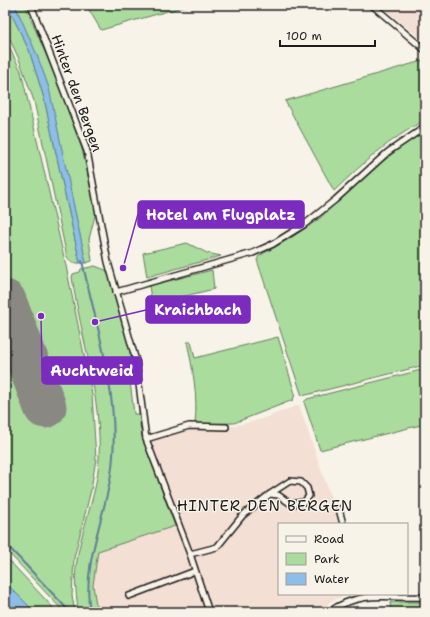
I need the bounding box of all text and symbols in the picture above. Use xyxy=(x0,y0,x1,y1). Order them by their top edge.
scale bar xyxy=(280,22,375,48)
text: 100 m xyxy=(286,28,322,44)
street label: Hinter den Bergen xyxy=(47,32,107,155)
callout: Hotel am Flugplatz xyxy=(138,201,304,228)
text: Hotel am Flugplatz xyxy=(146,205,296,225)
callout: Kraichbach xyxy=(146,296,250,323)
text: Kraichbach xyxy=(154,300,242,320)
callout: Auchtweid xyxy=(42,357,142,384)
text: Auchtweid xyxy=(50,361,134,381)
district label: HINTER DEN BERGEN xyxy=(177,496,353,516)
legend xyxy=(278,523,408,595)
text: Road xyxy=(314,531,345,547)
text: Park xyxy=(314,551,340,567)
text: Water xyxy=(314,571,350,587)

